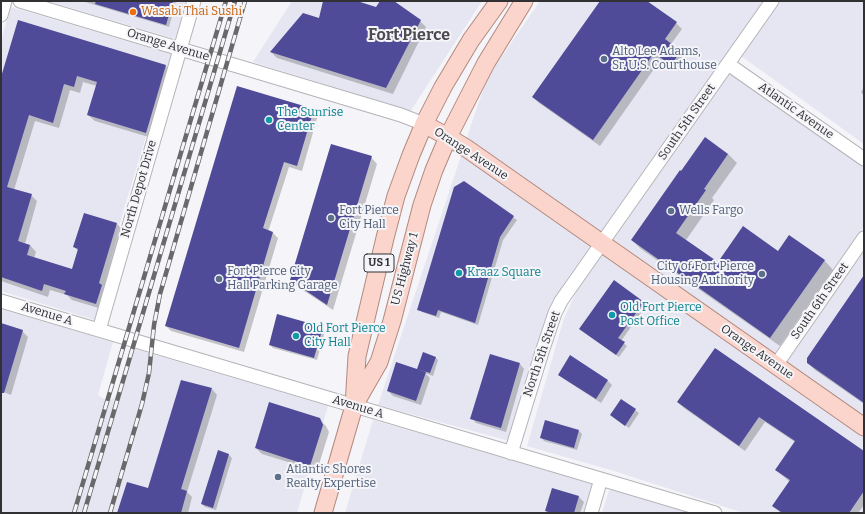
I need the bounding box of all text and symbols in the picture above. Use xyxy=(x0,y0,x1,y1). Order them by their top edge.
place label: Wasabi Thai Sushi xyxy=(141,5,242,19)
marker: Wasabi Thai Sushi xyxy=(128,7,138,17)
street label: Orange Avenue xyxy=(125,26,211,64)
district label: Fort Pierce xyxy=(368,26,450,46)
place label: Alto Lee Adams, Sr. U.S. Courthouse xyxy=(612,45,717,73)
marker: Alto Lee Adams, Sr. U.S. Courthouse xyxy=(599,54,609,64)
street label: Atlantic Avenue xyxy=(756,80,836,142)
street label: South 5th Street xyxy=(655,81,719,163)
place label: The Sunrise Center xyxy=(277,106,343,134)
marker: The Sunrise Center xyxy=(264,115,274,125)
street label: Orange Avenue xyxy=(431,125,511,183)
street label: North Depot Drive xyxy=(118,138,160,240)
place label: Fort Pierce City Hall xyxy=(339,204,399,232)
place label: Wells Fargo xyxy=(679,204,743,218)
marker: Wells Fargo xyxy=(666,206,676,216)
marker: Fort Pierce City Hall xyxy=(326,213,336,223)
street label: US Highway 1 xyxy=(388,231,422,307)
road number: US 1 xyxy=(364,254,394,272)
place label: City of Fort Pierce Housing Authority xyxy=(651,260,754,288)
street label: South 6th Street xyxy=(788,260,852,342)
place label: Fort Pierce City Hall Parking Garage xyxy=(227,265,337,293)
place label: Kraaz Square xyxy=(467,266,541,280)
marker: Kraaz Square xyxy=(454,268,464,278)
marker: City of Fort Pierce Housing Authority xyxy=(757,269,767,279)
marker: Fort Pierce City Hall Parking Garage xyxy=(214,274,224,284)
street label: Avenue A xyxy=(20,299,74,329)
place label: Old Fort Pierce Post Office xyxy=(620,301,702,329)
street label: North 5th Street xyxy=(521,309,563,399)
marker: Old Fort Pierce Post Office xyxy=(607,310,617,320)
place label: Old Fort Pierce City Hall xyxy=(304,322,386,350)
street label: Orange Avenue xyxy=(718,322,796,382)
marker: Old Fort Pierce City Hall xyxy=(291,331,301,341)
street label: Avenue A xyxy=(331,392,385,422)
place label: Atlantic Shores Realty Expertise xyxy=(286,463,376,491)
marker: Atlantic Shores Realty Expertise xyxy=(273,472,283,482)

